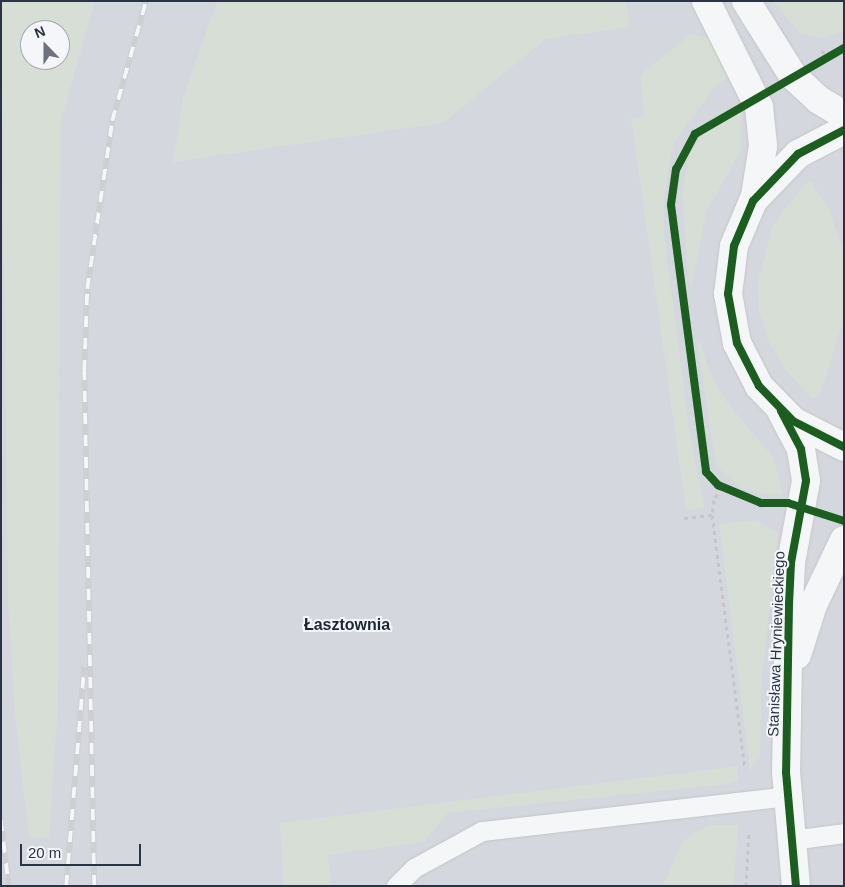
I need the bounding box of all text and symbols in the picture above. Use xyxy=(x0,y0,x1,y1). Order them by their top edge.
north arrow xyxy=(20,20,70,70)
text: N xyxy=(32,23,47,41)
street label: Stanisława Hryniewieckiego xyxy=(764,551,788,737)
district label: Łasztownia xyxy=(304,615,390,635)
scale bar xyxy=(22,834,144,866)
text: 20 m xyxy=(28,844,61,861)

